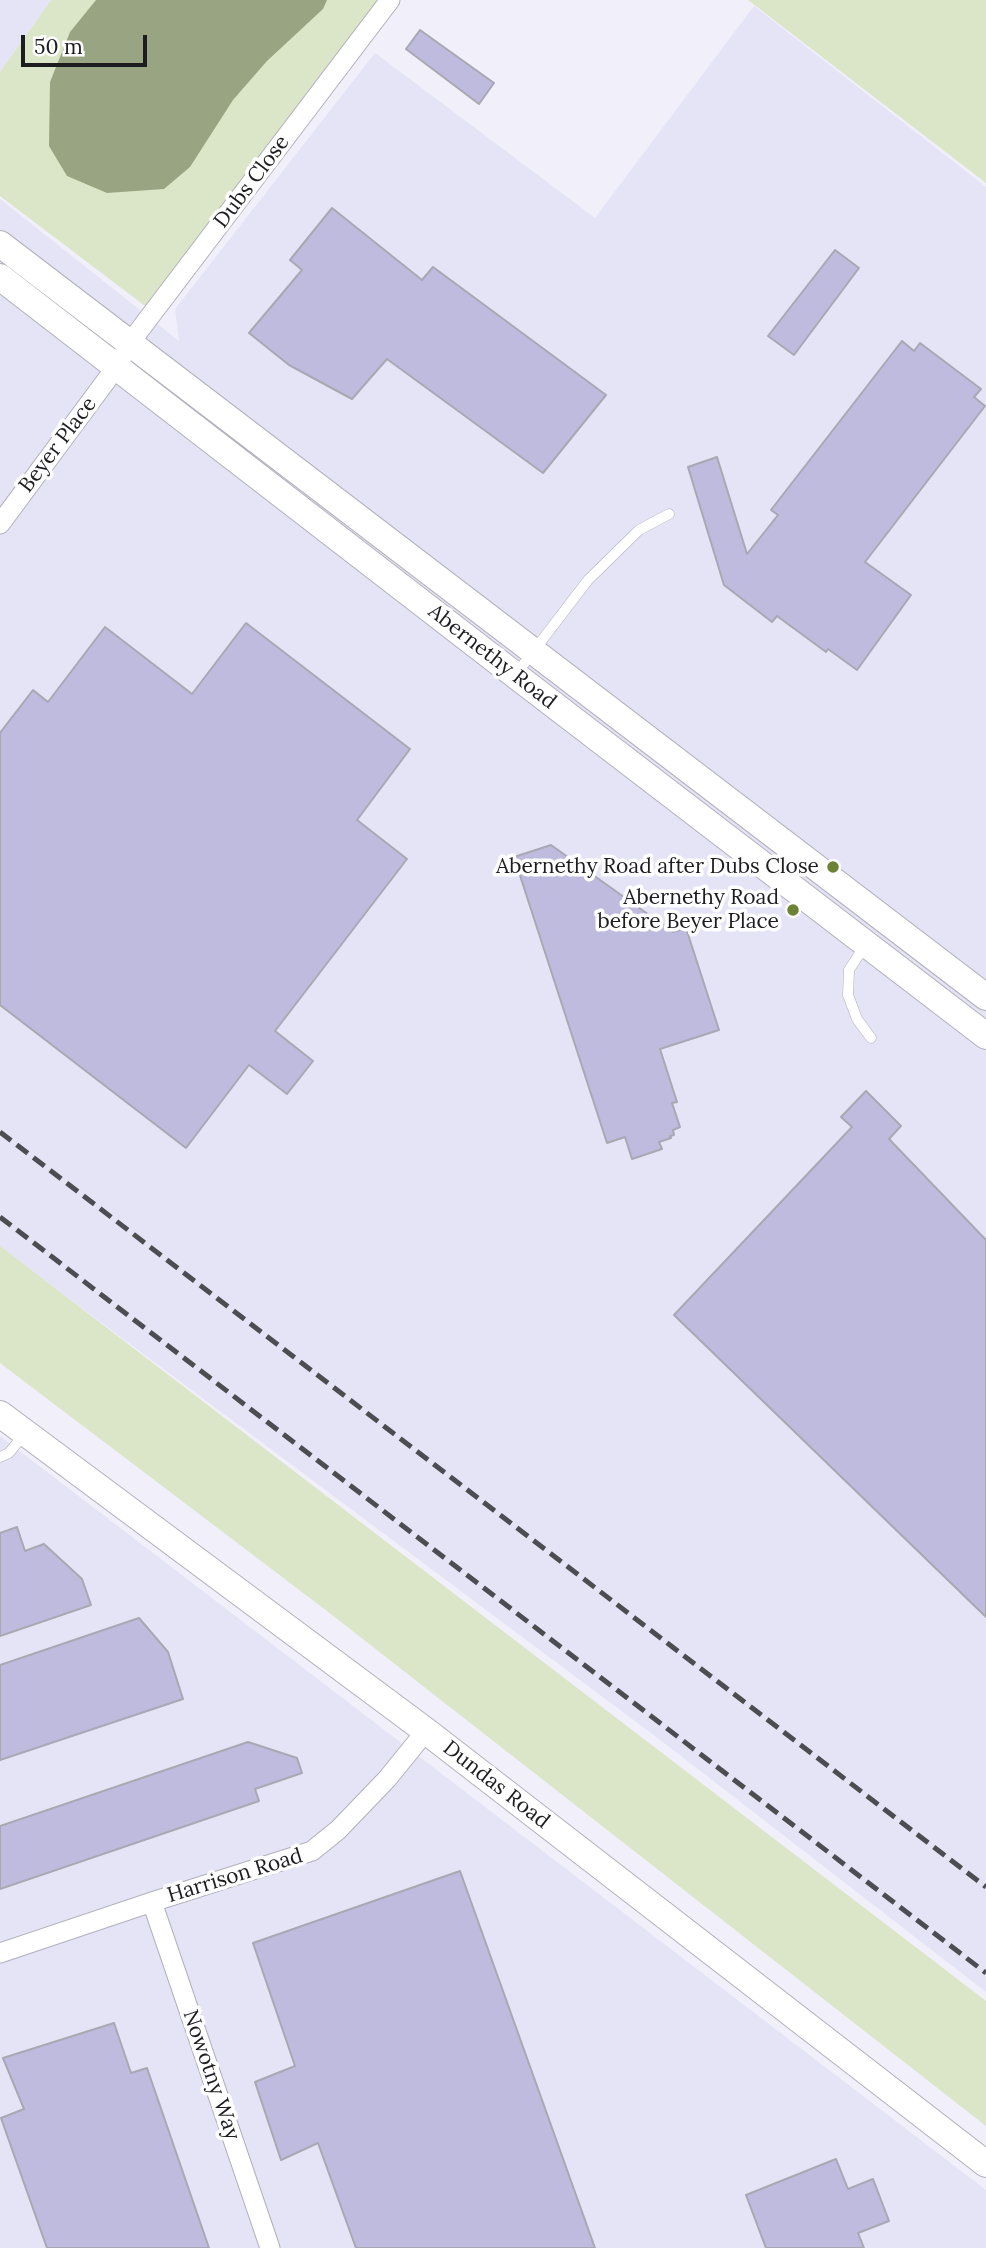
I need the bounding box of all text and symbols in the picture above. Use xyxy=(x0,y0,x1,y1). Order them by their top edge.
scale bar xyxy=(24,21,150,65)
text: 50 m xyxy=(34,33,83,60)
street label: Dubs Close xyxy=(209,131,295,233)
street label: Beyer Place xyxy=(14,392,102,498)
street label: Abernethy Road xyxy=(423,599,561,715)
place label: Abernethy Road after Dubs Close xyxy=(496,854,819,880)
marker: Abernethy Road after Dubs Close xyxy=(825,859,841,875)
place label: Abernethy Road before Beyer Place xyxy=(597,885,779,935)
marker: Abernethy Road before Beyer Place xyxy=(785,902,801,918)
street label: Dundas Road xyxy=(438,1736,554,1834)
street label: Harrison Road xyxy=(164,1843,306,1909)
street label: Nowotny Way xyxy=(177,2007,245,2143)

